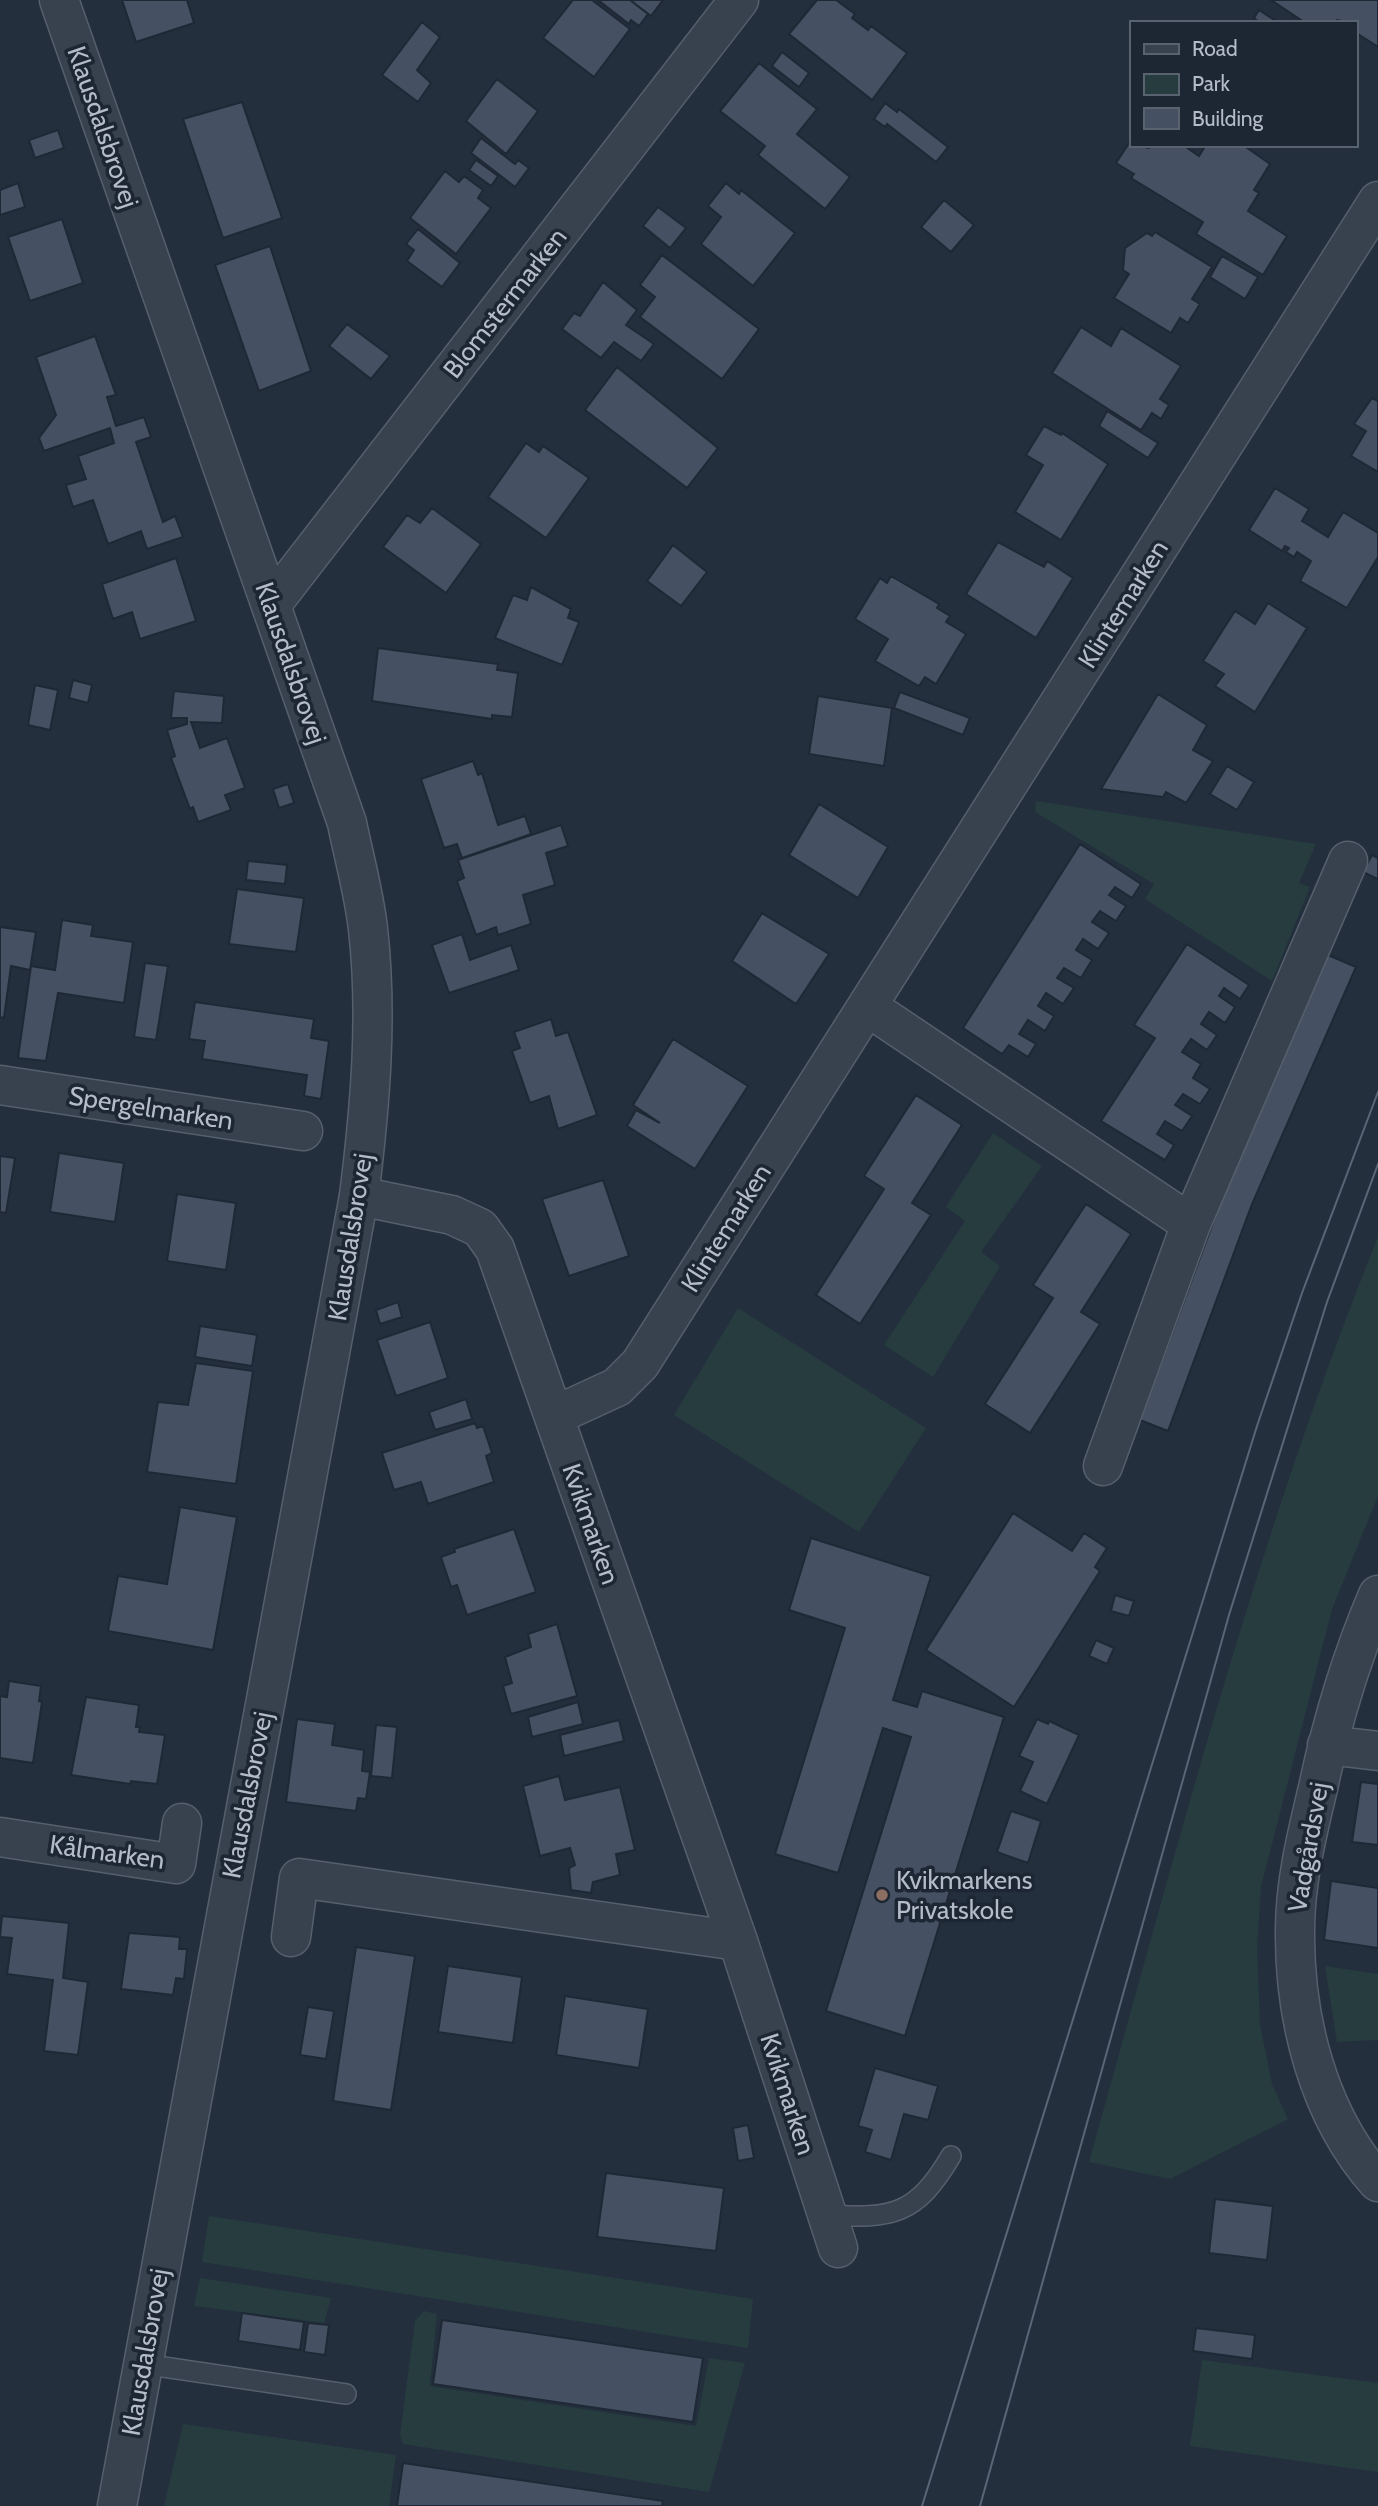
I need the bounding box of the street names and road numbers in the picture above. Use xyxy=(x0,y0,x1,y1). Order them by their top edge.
street label: Klausdalsbrovej xyxy=(60,42,146,212)
street label: Blomstermarken xyxy=(436,221,574,385)
street label: Klintemarken xyxy=(1071,534,1175,674)
street label: Klausdalsbrovej xyxy=(248,578,334,748)
street label: Spergelmarken xyxy=(67,1079,235,1137)
street label: Klausdalsbrovej xyxy=(321,1151,379,1323)
street label: Klintemarken xyxy=(674,1158,778,1298)
street label: Kvikmarken xyxy=(555,1459,627,1589)
street label: Klausdalsbrovej xyxy=(215,1709,279,1881)
street label: Vadgårdsvej xyxy=(1281,1779,1335,1915)
street label: Kålmarken xyxy=(47,1828,167,1876)
street label: Kvikmarken xyxy=(753,2029,823,2159)
street label: Klausdalsbrovej xyxy=(115,2266,175,2438)

